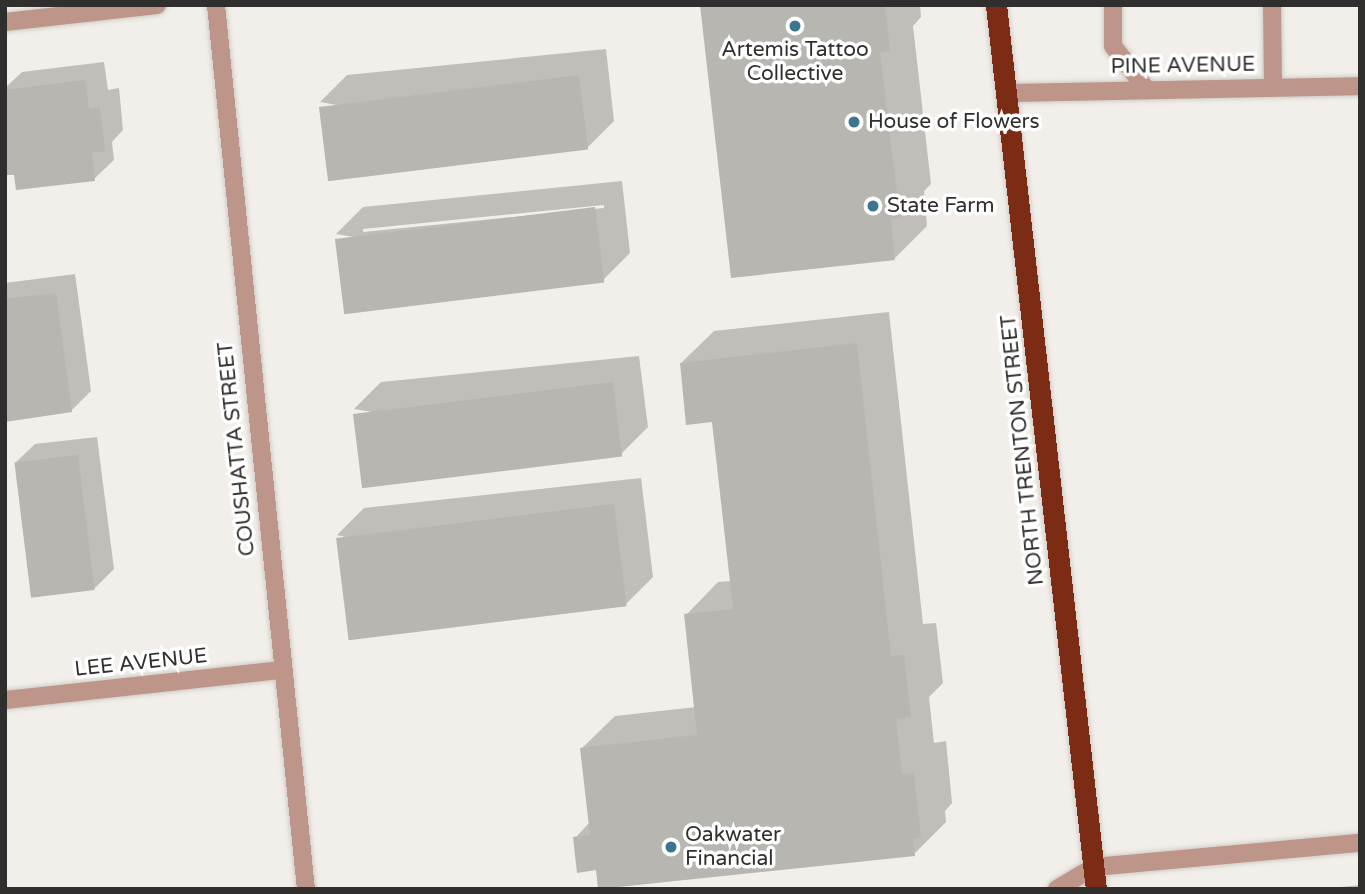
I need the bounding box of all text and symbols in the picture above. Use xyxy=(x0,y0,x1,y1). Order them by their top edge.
marker: Artemis Tattoo Collective xyxy=(787,18,803,34)
place label: Artemis Tattoo Collective xyxy=(721,37,869,87)
street label: PINE AVENUE xyxy=(1110,52,1256,80)
place label: House of Flowers xyxy=(868,109,1040,135)
marker: House of Flowers xyxy=(846,114,862,130)
place label: State Farm xyxy=(887,193,995,219)
marker: State Farm xyxy=(865,198,881,214)
street label: NORTH TRENTON STREET xyxy=(996,313,1050,587)
street label: COUSHATTA STREET xyxy=(213,341,261,557)
street label: LEE AVENUE xyxy=(73,644,209,682)
place label: Oakwater Financial xyxy=(685,822,781,872)
marker: Oakwater Financial xyxy=(663,839,679,855)

